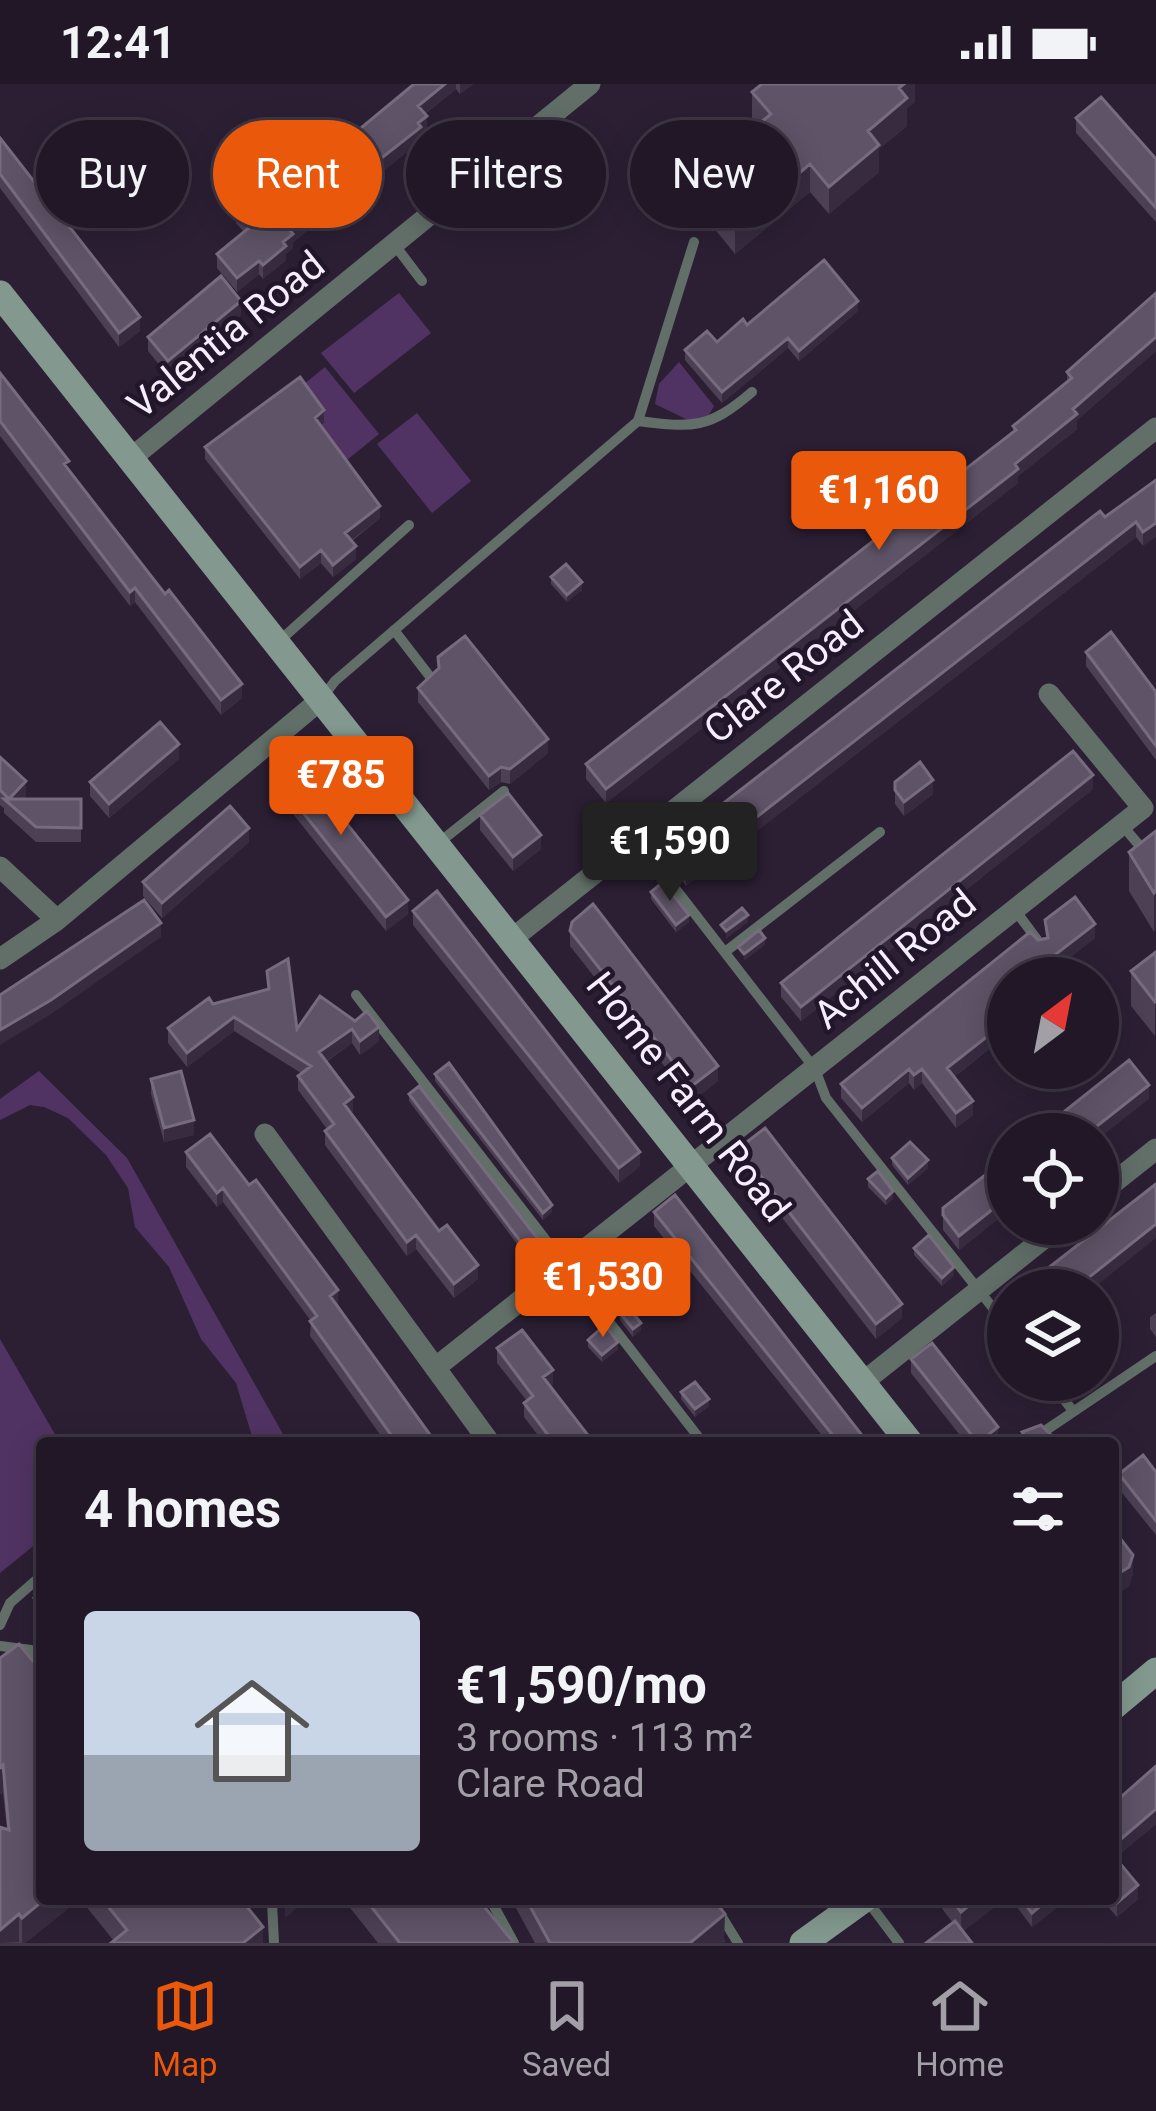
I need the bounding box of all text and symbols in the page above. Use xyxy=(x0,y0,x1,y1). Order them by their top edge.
text: 12:41 xyxy=(60,16,176,69)
chip: Buy xyxy=(36,120,189,228)
chip: Rent xyxy=(213,120,382,228)
chip: Filters xyxy=(406,120,606,228)
chip: New xyxy=(630,120,798,228)
street label: Valentia Road xyxy=(118,242,334,428)
pin: €1,160 xyxy=(781,451,977,553)
text: €1,160 xyxy=(818,467,940,513)
street label: Clare Road xyxy=(695,601,873,753)
pin: €785 xyxy=(270,736,412,838)
text: €785 xyxy=(296,752,386,798)
pin: €1,590 xyxy=(572,802,768,904)
text: €1,590 xyxy=(609,818,731,864)
street label: Achill Road xyxy=(805,880,985,1038)
north arrow xyxy=(987,957,1119,1089)
map controls xyxy=(987,957,1119,1401)
street label: Home Farm Road xyxy=(577,963,799,1231)
button: locate xyxy=(987,1113,1119,1245)
pin: €1,530 xyxy=(505,1238,701,1340)
text: €1,530 xyxy=(542,1254,664,1300)
button: layers xyxy=(987,1269,1119,1401)
icon: filters xyxy=(1005,1476,1071,1542)
text: 4 homes xyxy=(84,1480,281,1539)
text: €1,590/mo xyxy=(456,1656,707,1715)
icon: home xyxy=(180,1659,324,1803)
text: 3 rooms · 113 m² xyxy=(456,1715,753,1761)
text: Clare Road xyxy=(456,1761,645,1807)
tab: Map xyxy=(152,1973,218,2084)
tab: Saved xyxy=(522,1973,611,2084)
tab: Home xyxy=(915,1973,1004,2084)

